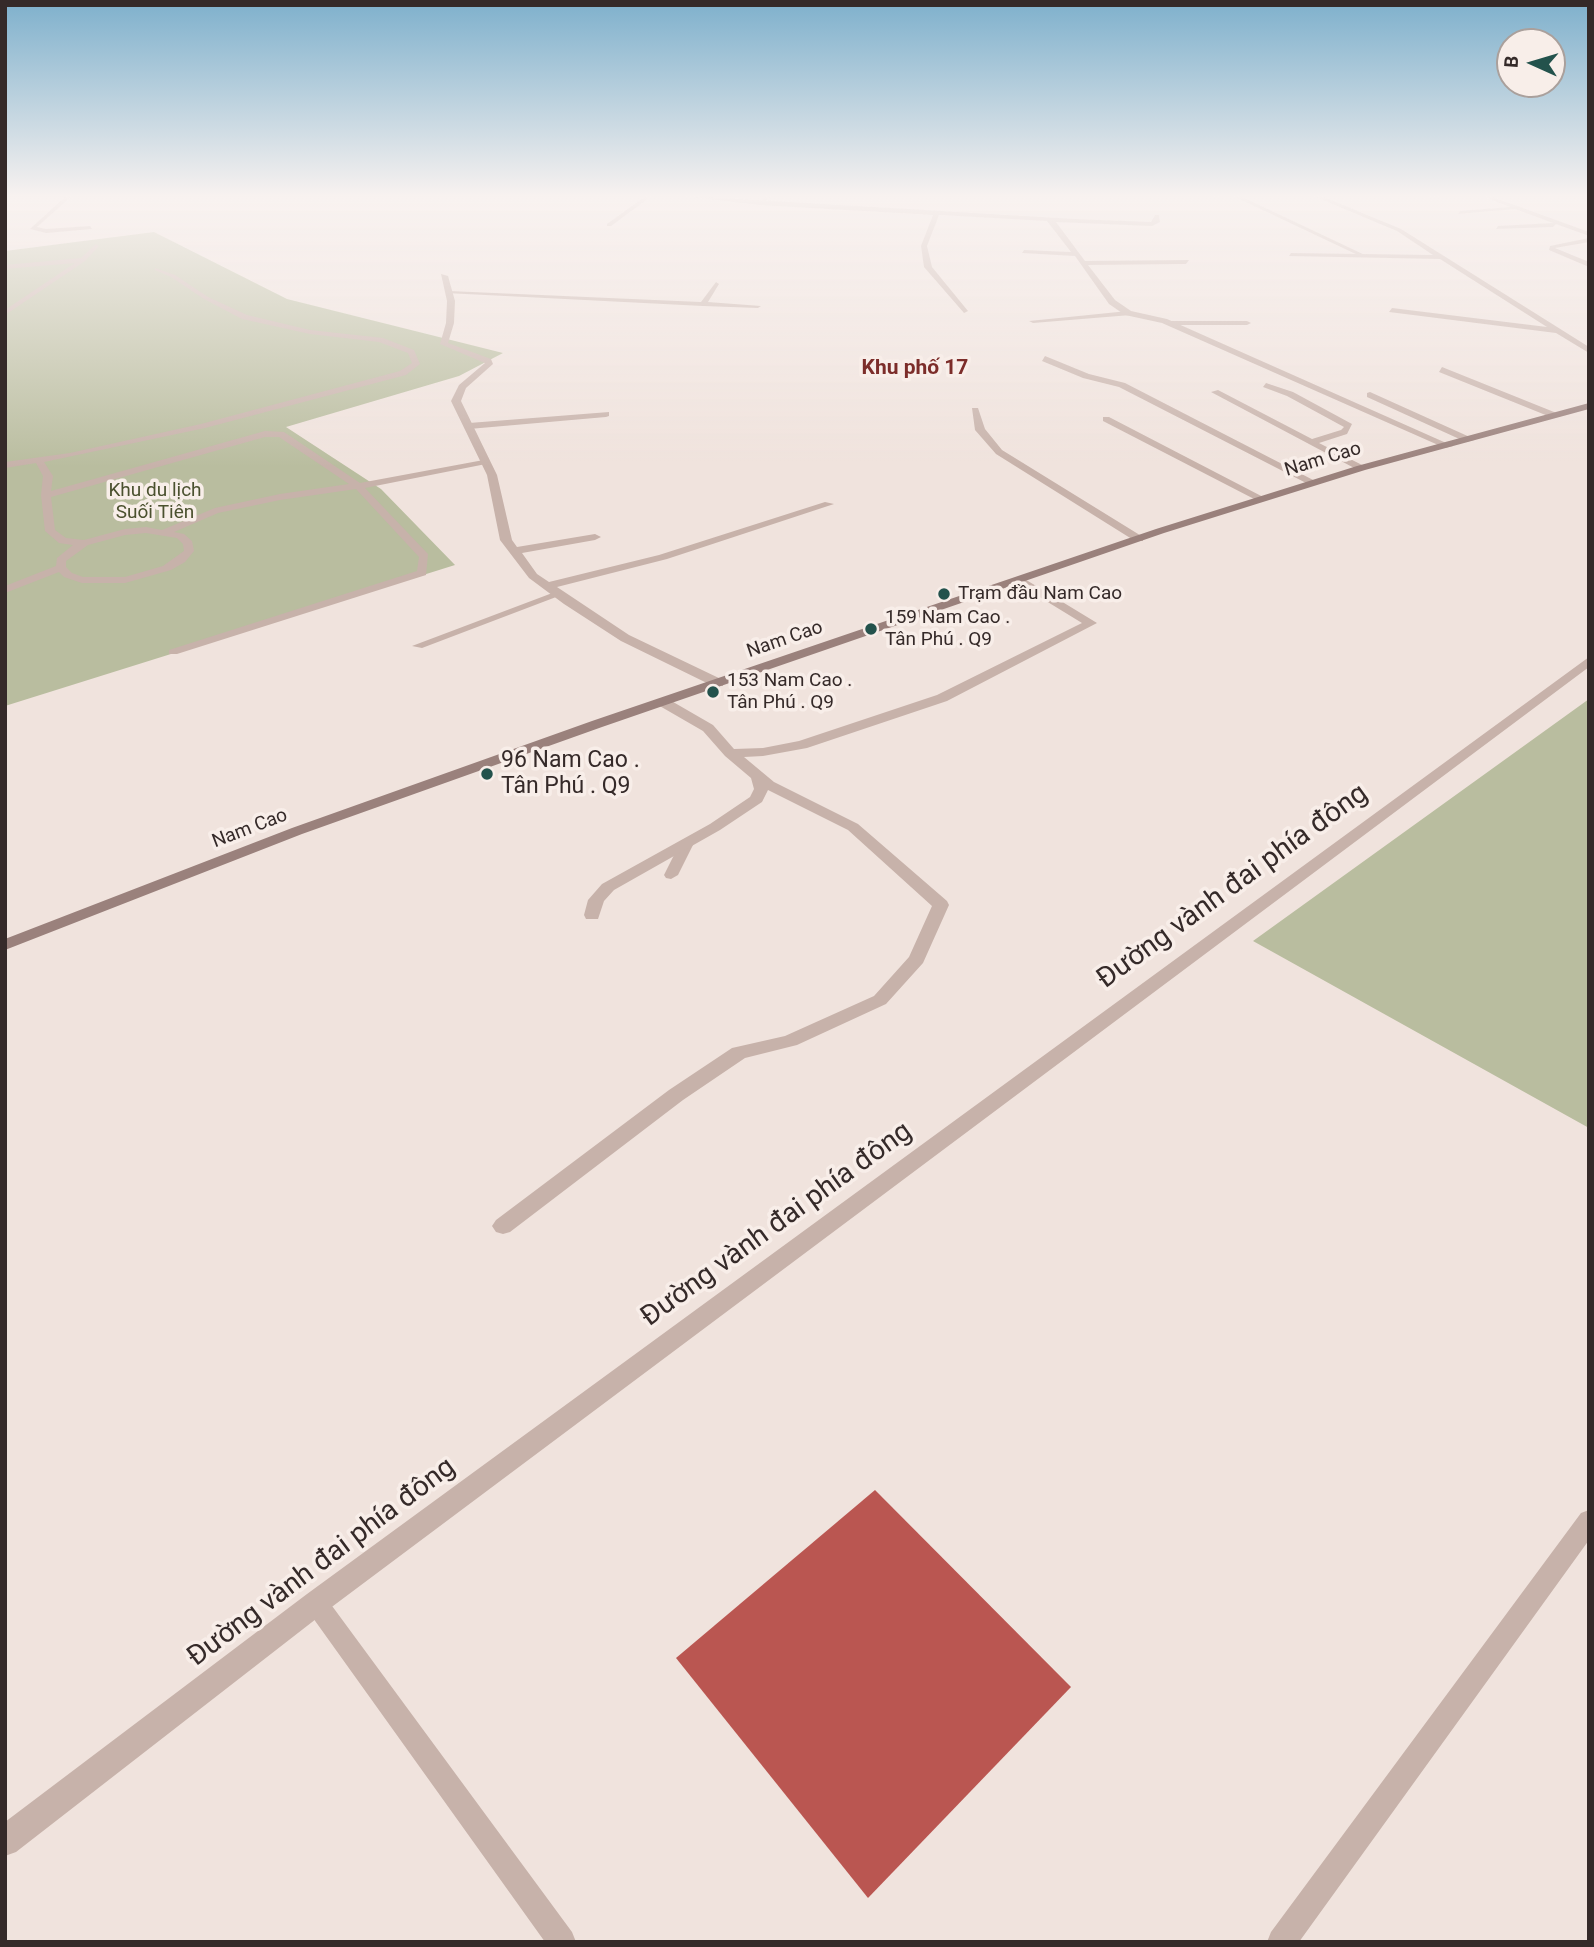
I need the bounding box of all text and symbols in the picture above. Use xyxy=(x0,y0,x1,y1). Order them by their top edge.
north arrow xyxy=(1496,28,1566,98)
text: B xyxy=(1500,55,1523,69)
district label: Khu phố 17 xyxy=(862,356,968,382)
street label: Nam Cao xyxy=(1282,438,1364,482)
park label: Khu du lịch Suối Tiên xyxy=(108,480,202,524)
place label: Trạm đầu Nam Cao xyxy=(958,583,1122,605)
marker: Trạm đầu Nam Cao xyxy=(936,586,952,602)
place label: 159 Nam Cao . Tân Phú . Q9 xyxy=(885,607,1010,651)
street label: Nam Cao xyxy=(744,616,826,664)
marker: 159 Nam Cao . Tân Phú . Q9 xyxy=(863,621,879,637)
place label: 153 Nam Cao . Tân Phú . Q9 xyxy=(727,670,852,714)
marker: 153 Nam Cao . Tân Phú . Q9 xyxy=(705,684,721,700)
place label: 96 Nam Cao . Tân Phú . Q9 xyxy=(501,747,640,801)
marker: 96 Nam Cao . Tân Phú . Q9 xyxy=(479,766,495,782)
street label: Đường vành đai phía đông xyxy=(1091,777,1375,997)
street label: Nam Cao xyxy=(209,804,291,854)
street label: Đường vành đai phía đông xyxy=(635,1115,919,1335)
street label: Đường vành đai phía đông xyxy=(182,1451,462,1675)

